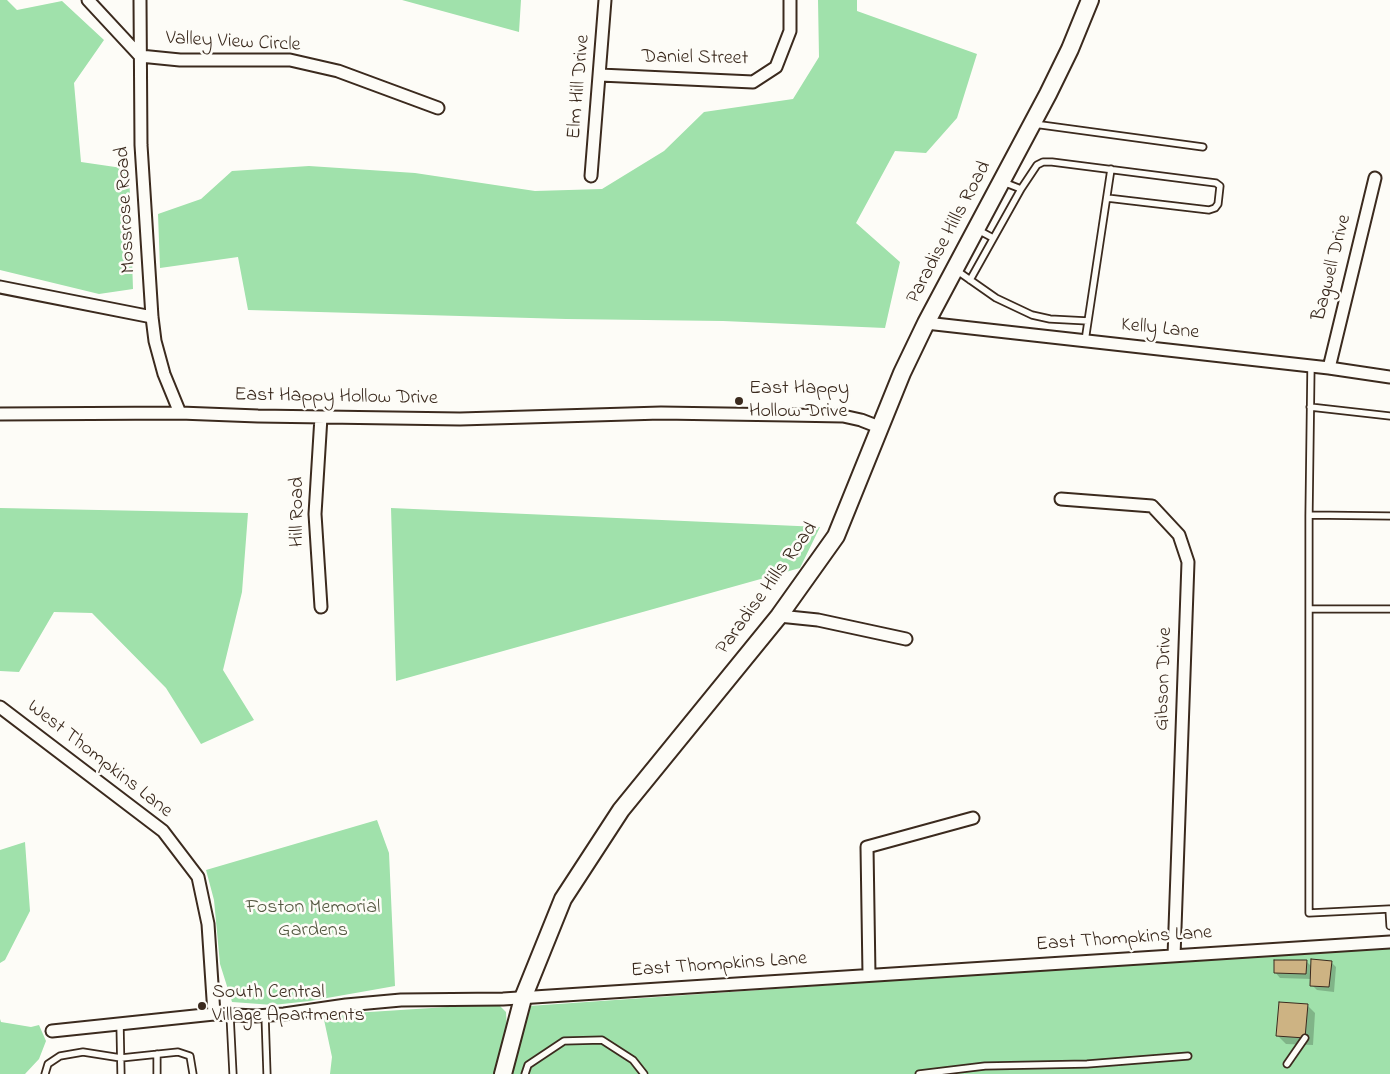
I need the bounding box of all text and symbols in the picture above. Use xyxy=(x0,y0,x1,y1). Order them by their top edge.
street label: Valley View Circle xyxy=(165,27,301,59)
street label: Elm Hill Drive xyxy=(563,34,597,140)
street label: Daniel Street xyxy=(641,46,749,72)
street label: Mossrose Road xyxy=(112,146,142,274)
street label: Paradise Hills Road xyxy=(902,158,998,308)
street label: Bagwell Drive xyxy=(1308,212,1358,324)
street label: Kelly Lane xyxy=(1120,314,1200,346)
place label: East Happy Hollow Drive xyxy=(749,378,849,425)
street label: East Happy Hollow Drive xyxy=(234,384,438,412)
marker: East Happy Hollow Drive xyxy=(733,395,745,407)
street label: Hill Road xyxy=(287,477,311,547)
street label: Paradise Hills Road xyxy=(712,518,824,660)
street label: Gibson Drive xyxy=(1151,627,1179,731)
street label: West Thompkins Lane xyxy=(22,696,176,824)
park label: Foston Memorial Gardens xyxy=(246,897,380,944)
street label: East Thompkins Lane xyxy=(1035,922,1213,958)
street label: East Thompkins Lane xyxy=(630,948,808,984)
place label: South Central Village Apartments xyxy=(212,982,365,1029)
marker: South Central Village Apartments xyxy=(196,1000,208,1012)

